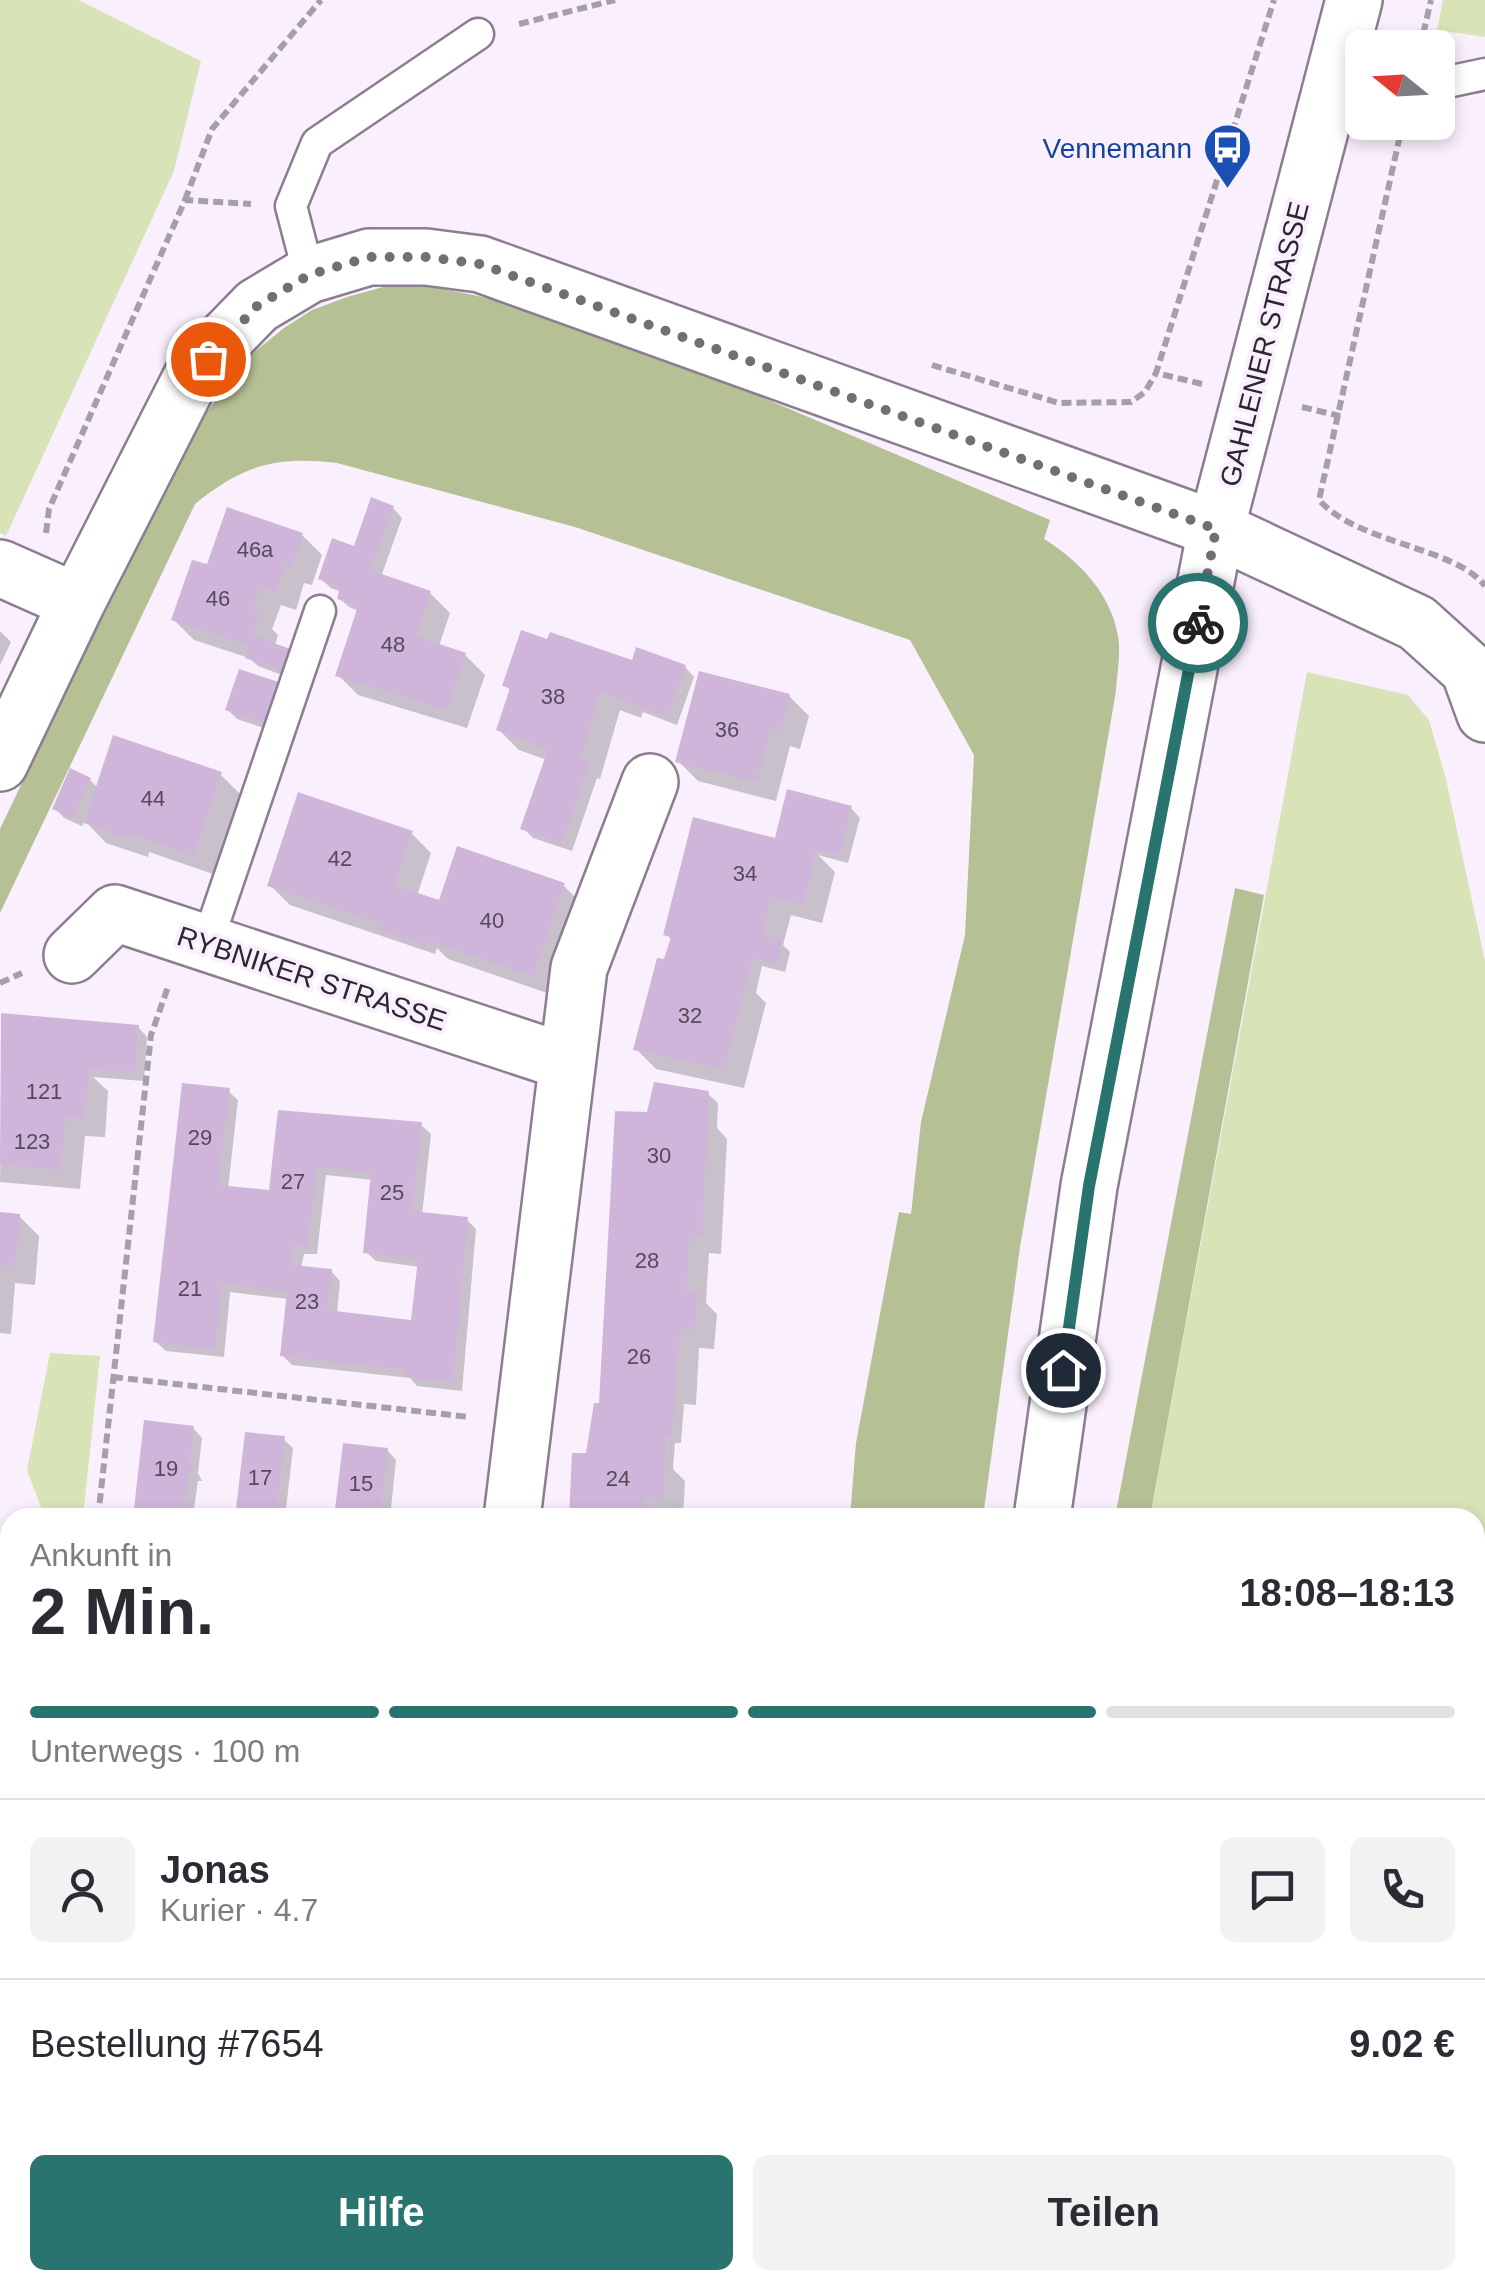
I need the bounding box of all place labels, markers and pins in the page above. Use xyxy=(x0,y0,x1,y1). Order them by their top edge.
bus stop icon: Vennemann xyxy=(1201,122,1253,190)
place label: Vennemann xyxy=(1043,133,1192,164)
pin xyxy=(166,317,251,402)
pin xyxy=(1021,1328,1106,1413)

